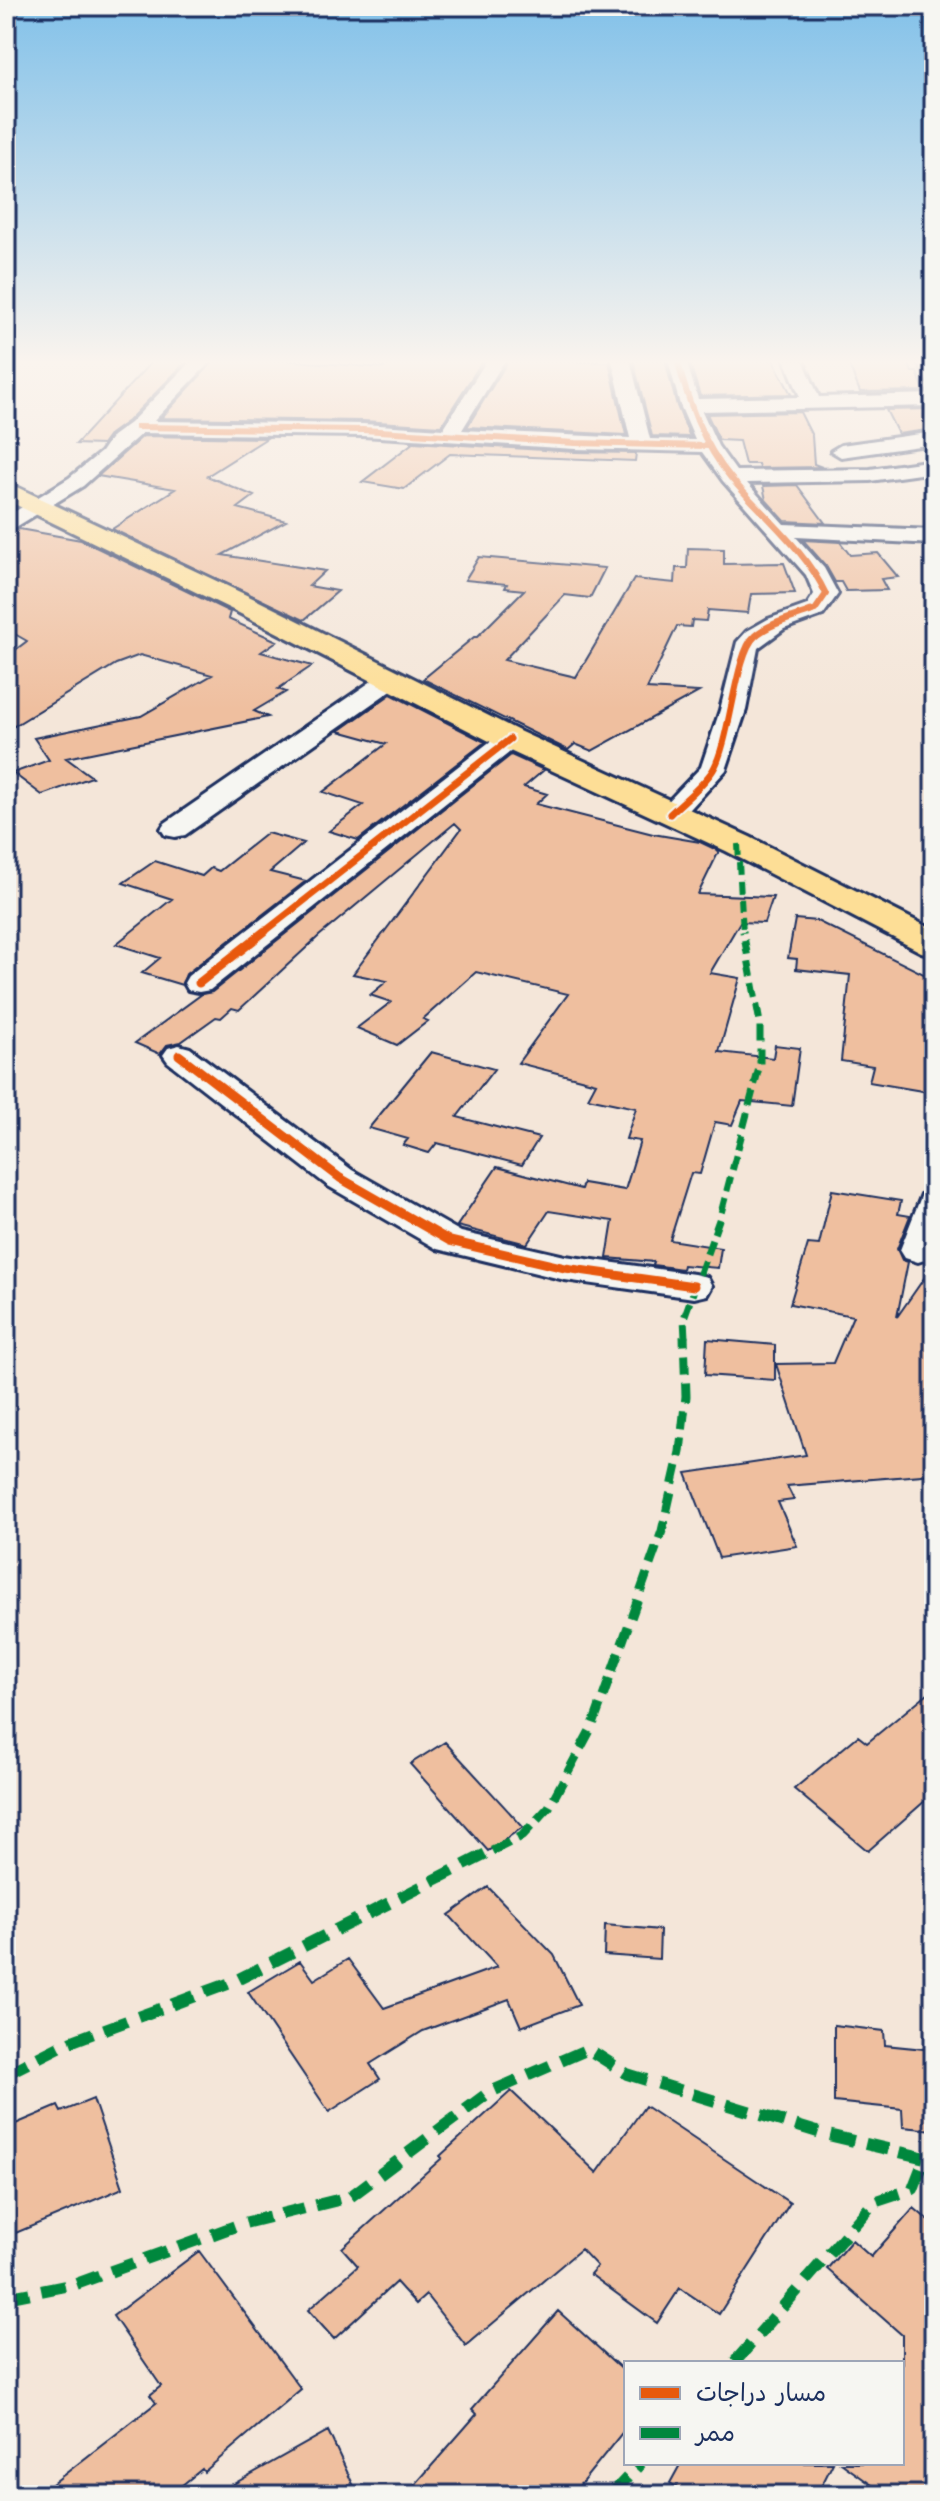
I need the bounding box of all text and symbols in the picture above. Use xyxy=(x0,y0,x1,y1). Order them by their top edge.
legend xyxy=(624,2361,904,2465)
text: مسار دراجات xyxy=(696,2375,826,2414)
text: ممر xyxy=(694,2415,735,2454)

